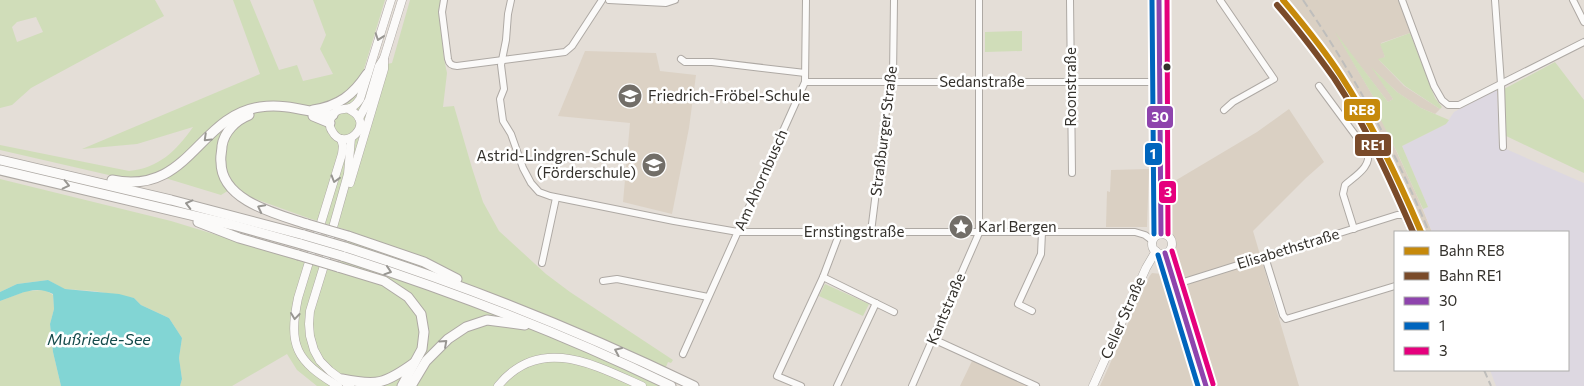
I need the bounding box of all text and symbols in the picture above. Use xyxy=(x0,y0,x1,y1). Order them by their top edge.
one-way arrow xyxy=(375,32,385,41)
street label: Roonstraße xyxy=(1061,47,1079,127)
unlabelled marker xyxy=(1162,62,1172,72)
street label: Straßburger Straße xyxy=(866,65,900,197)
street label: Sedanstraße xyxy=(939,72,1025,90)
school or university icon: Friedrich-Fröbel-Schule xyxy=(617,83,643,109)
place label: Friedrich-Fröbel-Schule xyxy=(648,86,810,104)
line badge: RE8 xyxy=(1343,98,1381,122)
text: RE8 xyxy=(1349,101,1376,118)
line badge: 30 xyxy=(1146,105,1174,129)
text: 30 xyxy=(1151,108,1169,125)
street label: Am Ahornbusch xyxy=(730,126,790,233)
one-way arrow xyxy=(204,132,213,141)
line badge: RE1 xyxy=(1354,133,1392,157)
text: RE1 xyxy=(1361,136,1385,153)
line badge: 1 xyxy=(1144,142,1163,166)
text: 1 xyxy=(1150,145,1156,162)
place label: Astrid-Lindgren-Schule (Förderschule) xyxy=(477,146,636,181)
school or university icon: Astrid-Lindgren-Schule (Förderschule) xyxy=(641,152,667,178)
one-way arrow xyxy=(330,175,340,183)
one-way arrow xyxy=(61,179,70,190)
line badge: 3 xyxy=(1158,180,1177,204)
text: 3 xyxy=(1164,183,1172,200)
one-way arrow xyxy=(185,199,194,210)
one-way arrow xyxy=(257,204,266,214)
place icon: Karl Bergen xyxy=(948,214,974,240)
place label: Karl Bergen xyxy=(978,217,1057,235)
street label: Ernstingstraße xyxy=(804,222,904,240)
street label: Elisabethstraße xyxy=(1234,224,1341,272)
legend xyxy=(1394,231,1569,371)
text: Bahn RE8 xyxy=(1439,241,1505,259)
one-way arrow xyxy=(384,265,392,275)
text: Bahn RE1 xyxy=(1439,266,1502,284)
street label: Kantstraße xyxy=(922,270,968,347)
street label: Celler Straße xyxy=(1096,274,1148,361)
text: 30 xyxy=(1439,291,1457,309)
one-way arrow xyxy=(290,312,301,320)
text: 1 xyxy=(1439,316,1445,334)
water label: Mußriede-See xyxy=(47,329,151,348)
one-way arrow xyxy=(438,340,447,349)
text: 3 xyxy=(1439,341,1448,359)
one-way arrow xyxy=(614,346,623,357)

